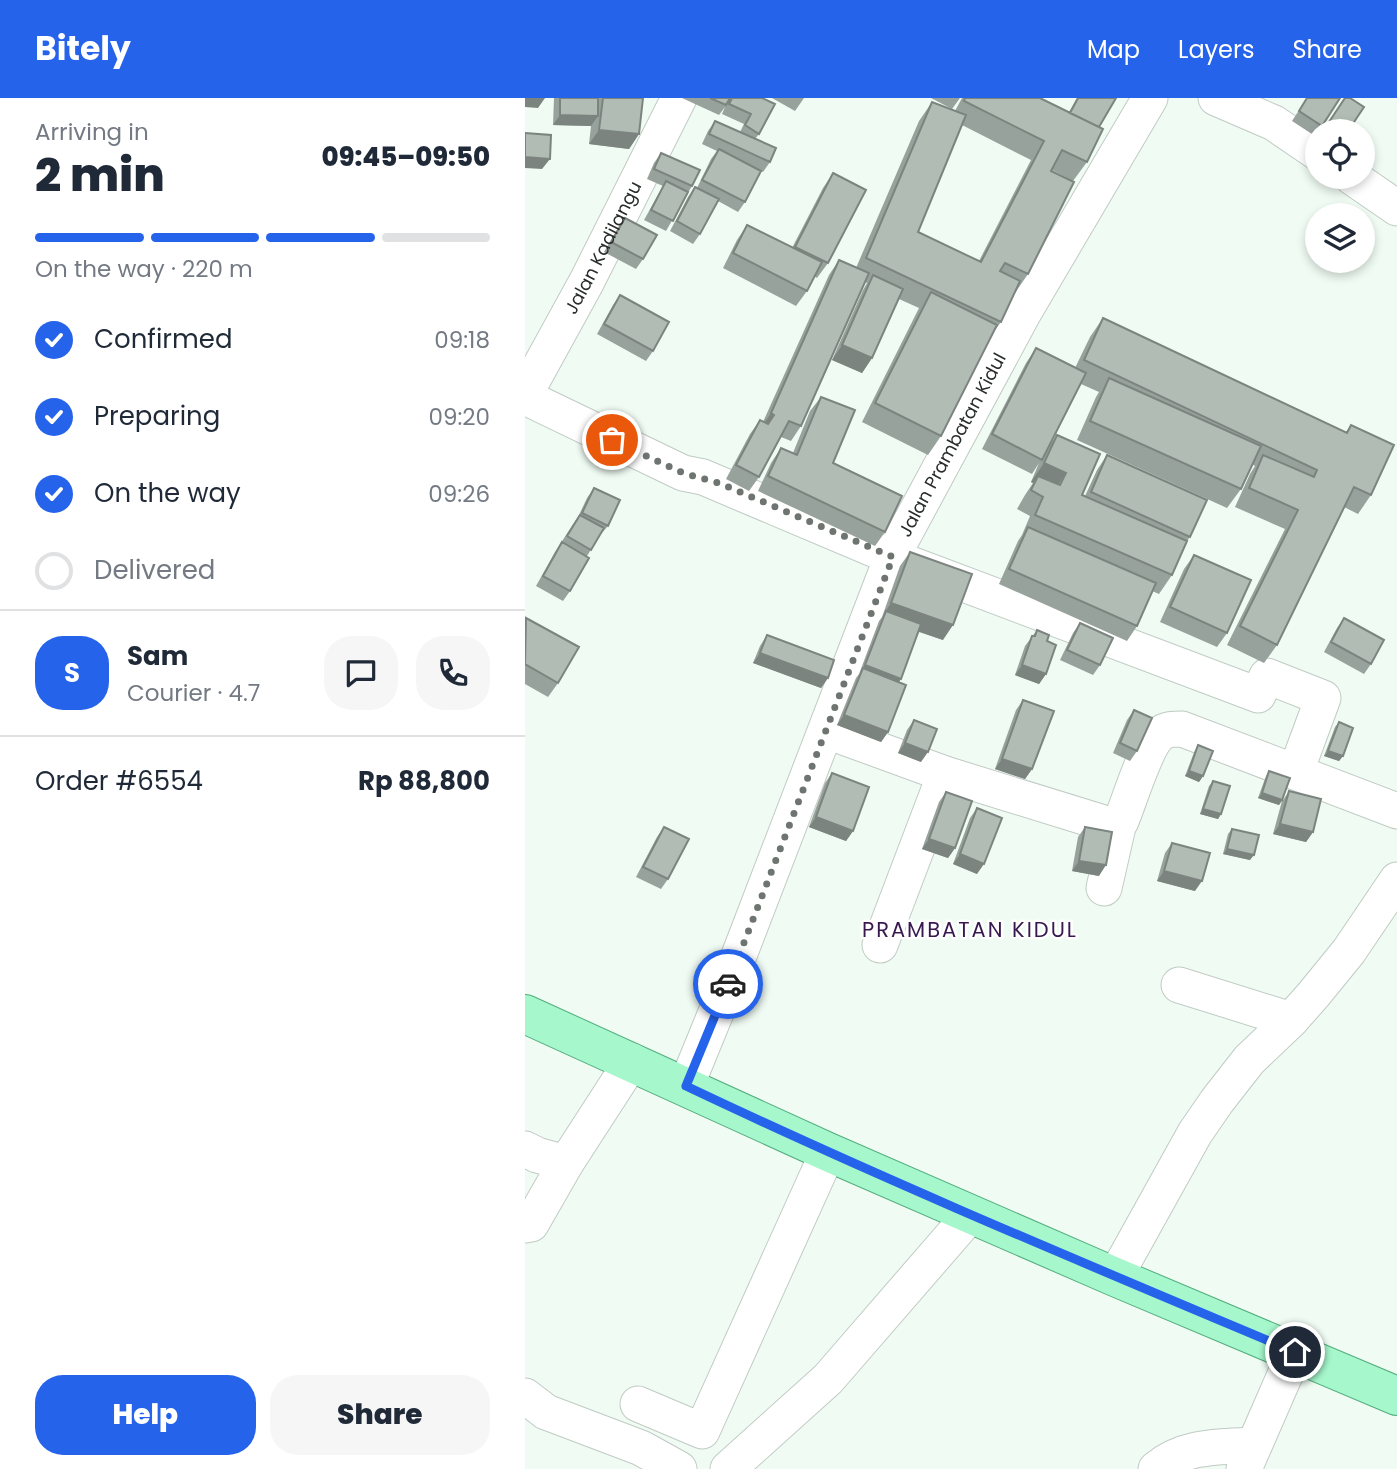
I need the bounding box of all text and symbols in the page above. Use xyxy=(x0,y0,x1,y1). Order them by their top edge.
text: Bitely xyxy=(35,25,131,72)
text: Map xyxy=(1087,33,1140,66)
text: Layers xyxy=(1178,33,1254,66)
text: Share xyxy=(1292,33,1362,66)
text: Arriving in xyxy=(35,116,149,148)
map controls xyxy=(1305,119,1375,273)
button: locate xyxy=(1305,119,1375,189)
text: 09:45–09:50 xyxy=(322,139,490,175)
text: 2 min xyxy=(35,143,165,207)
street label: Jalan Kadilangu xyxy=(558,177,647,318)
button: layers xyxy=(1305,203,1375,273)
text: On the way · 220 m xyxy=(35,253,253,285)
icon: check xyxy=(35,321,73,359)
text: Confirmed xyxy=(94,321,232,357)
text: 09:18 xyxy=(434,324,490,356)
street label: Jalan Prambatan Kidul xyxy=(892,348,1012,541)
icon: check xyxy=(35,398,73,436)
text: Preparing xyxy=(94,398,220,434)
text: 09:20 xyxy=(428,401,490,433)
pin xyxy=(582,410,642,470)
icon: bag xyxy=(593,421,631,459)
icon: check xyxy=(35,475,73,513)
text: On the way xyxy=(94,475,241,511)
text: 09:26 xyxy=(428,478,490,510)
text: Delivered xyxy=(94,552,215,588)
button: chat xyxy=(324,636,398,710)
button: phone xyxy=(416,636,490,710)
text: Sam xyxy=(127,638,188,674)
text: S xyxy=(64,655,80,691)
text: Courier · 4.7 xyxy=(127,677,260,709)
text: Order #6554 xyxy=(35,763,203,799)
text: Rp 88,800 xyxy=(358,763,490,799)
district label: PRAMBATAN KIDUL xyxy=(862,915,1078,944)
courier xyxy=(693,949,763,1019)
icon: car xyxy=(709,965,747,1003)
pin xyxy=(1265,1322,1325,1382)
icon: home xyxy=(1276,1333,1314,1371)
button: Help xyxy=(35,1375,256,1455)
button: Share xyxy=(270,1375,490,1455)

